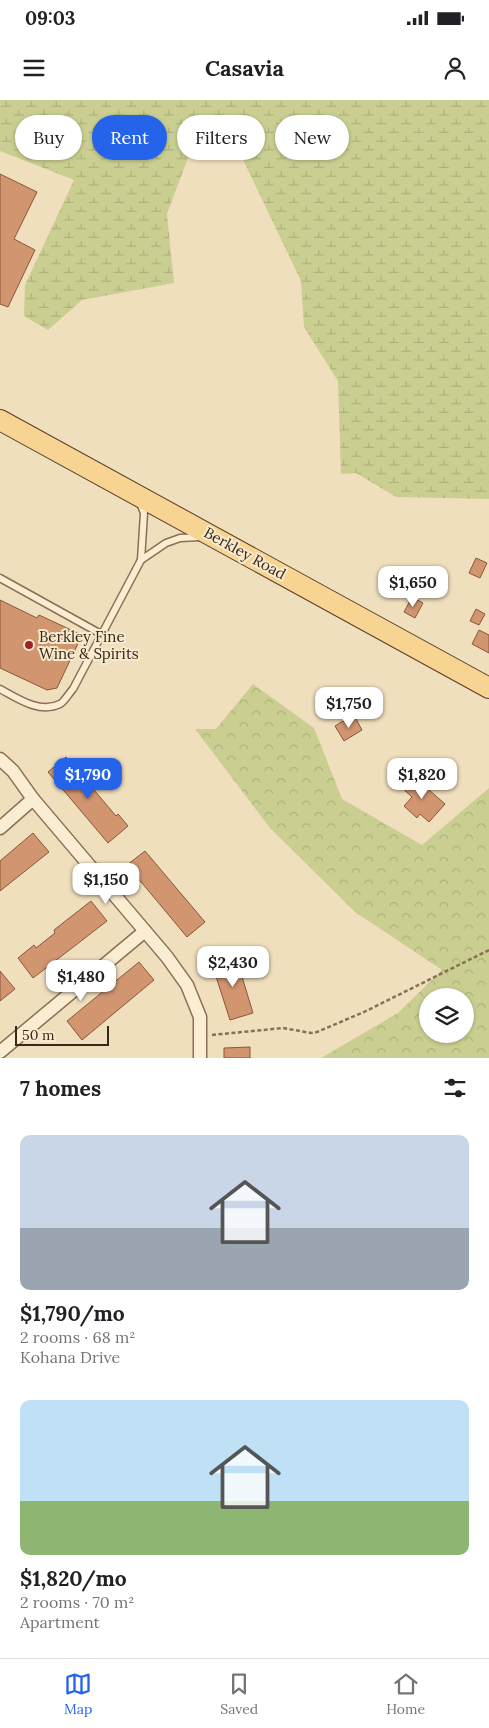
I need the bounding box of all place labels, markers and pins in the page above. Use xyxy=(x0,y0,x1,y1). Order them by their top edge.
pin: $1,650 xyxy=(372,566,454,608)
place label: Berkley Fine Wine & Spirits xyxy=(39,627,139,663)
marker: Berkley Fine Wine & Spirits xyxy=(23,639,35,651)
pin: $1,750 xyxy=(308,686,390,729)
pin: $1,790 xyxy=(47,758,129,800)
pin: $1,820 xyxy=(381,758,463,800)
pin: $1,150 xyxy=(65,862,147,905)
pin: $2,430 xyxy=(192,946,274,988)
pin: $1,480 xyxy=(40,960,122,1002)

